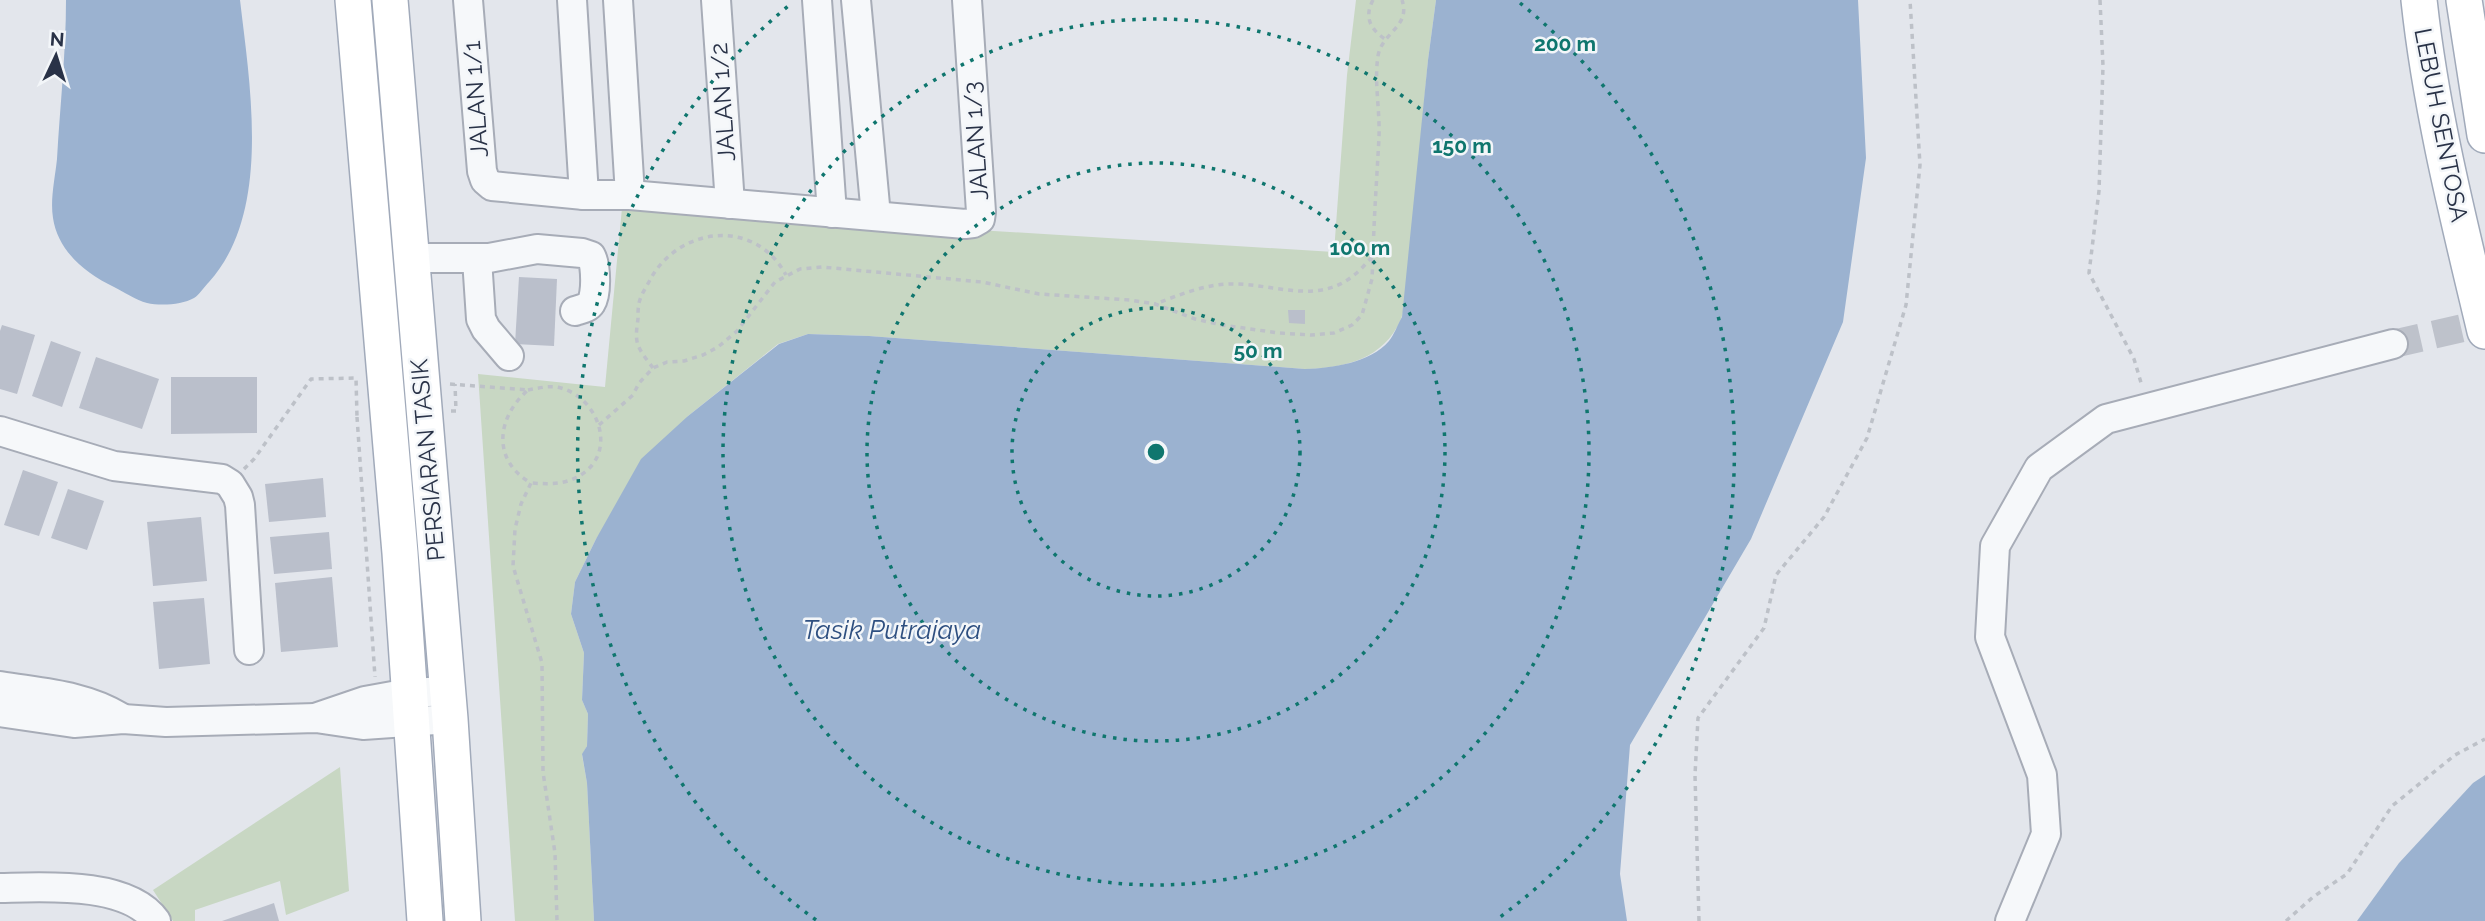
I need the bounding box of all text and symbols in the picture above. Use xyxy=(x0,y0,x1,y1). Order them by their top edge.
north arrow xyxy=(21,21,91,91)
street label: LEBUH SENTOSA xyxy=(2408,26,2475,224)
text: N xyxy=(49,28,65,51)
text: 200 m xyxy=(1534,31,1596,56)
street label: JALAN 1/1 xyxy=(457,40,494,158)
street label: JALAN 1/2 xyxy=(704,42,741,162)
street label: JALAN 1/3 xyxy=(957,81,994,201)
text: 150 m xyxy=(1432,133,1492,158)
text: 100 m xyxy=(1330,235,1390,260)
text: 50 m xyxy=(1233,338,1283,363)
street label: PERSIARAN TASIK xyxy=(404,357,451,562)
centre of rings xyxy=(1144,440,1168,464)
water label: Tasik Putrajaya xyxy=(803,615,981,645)

